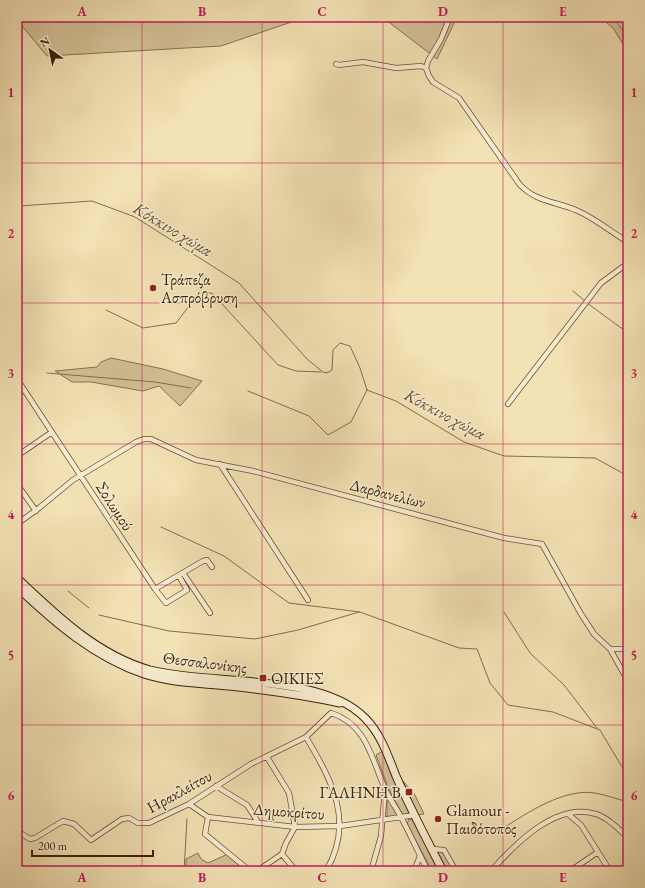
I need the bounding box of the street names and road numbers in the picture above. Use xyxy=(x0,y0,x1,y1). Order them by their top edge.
street label: Δαρδανελίων xyxy=(348,474,428,513)
street label: Σολωμού xyxy=(91,478,138,535)
street label: Θεσσαλονίκης xyxy=(162,647,249,678)
street label: Ηρακλείτου xyxy=(143,765,215,818)
street label: Δημοκρίτου xyxy=(253,799,325,824)

